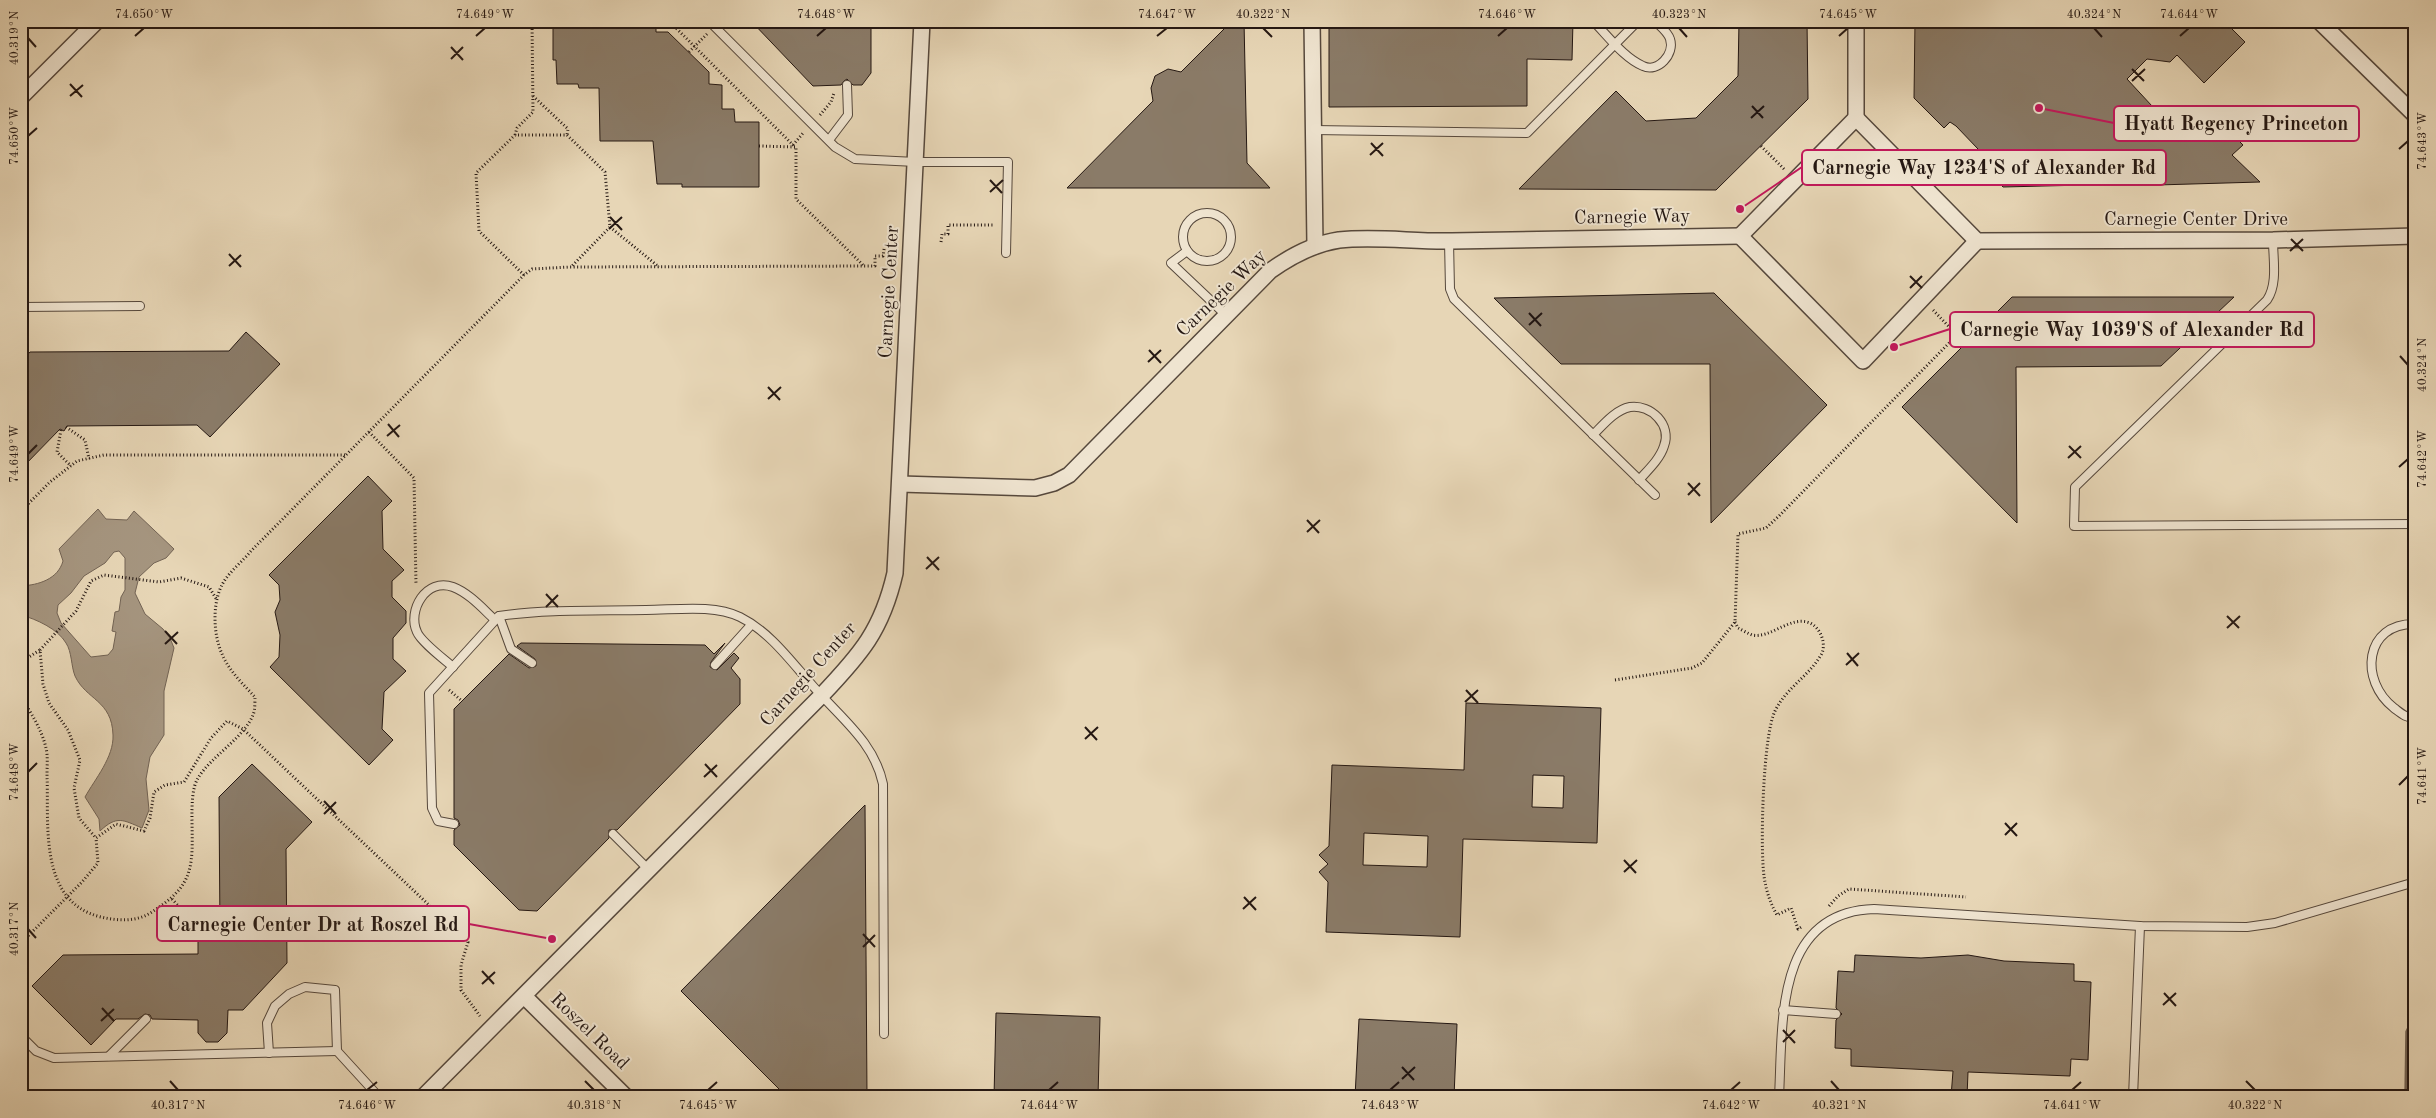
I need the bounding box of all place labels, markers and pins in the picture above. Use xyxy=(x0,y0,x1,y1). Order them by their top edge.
callout: Hyatt Regency Princeton xyxy=(2114,106,2359,141)
callout: Carnegie Way 1234'S of Alexander Rd xyxy=(1802,150,2166,185)
callout: Carnegie Way 1039'S of Alexander Rd xyxy=(1950,312,2314,347)
callout: Carnegie Center Dr at Roszel Rd xyxy=(157,906,469,941)

